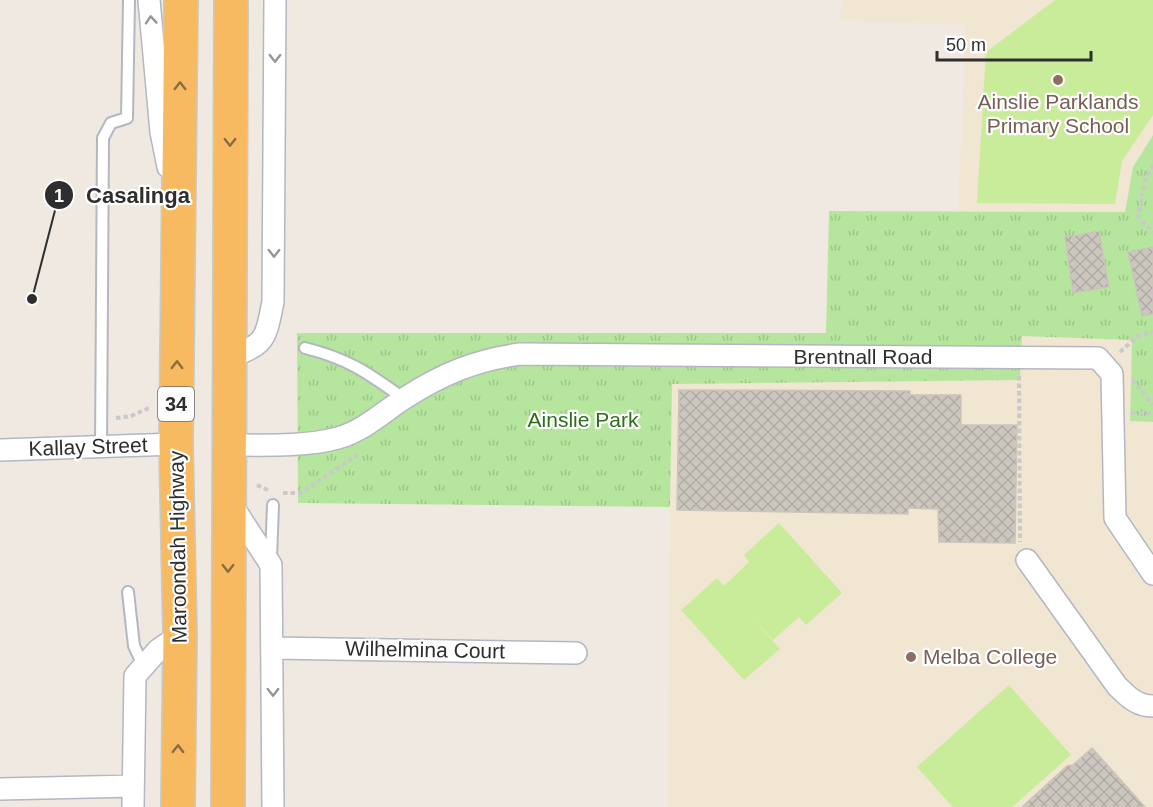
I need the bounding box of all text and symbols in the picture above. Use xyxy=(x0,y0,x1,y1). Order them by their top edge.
one-way arrow xyxy=(144,16,157,25)
scale bar xyxy=(937,24,1092,62)
text: 50 m xyxy=(946,35,986,55)
one-way arrow xyxy=(269,54,281,63)
marker: Ainslie Parklands Primary School xyxy=(1051,73,1065,87)
one-way arrow xyxy=(174,81,186,90)
place label: Ainslie Parklands Primary School xyxy=(977,90,1139,137)
one-way arrow xyxy=(224,138,236,147)
callout: Casalinga xyxy=(44,175,202,215)
text: Casalinga xyxy=(86,183,191,208)
text: 1 xyxy=(54,186,64,206)
one-way arrow xyxy=(268,249,280,258)
street label: Brentnall Road xyxy=(794,345,932,368)
one-way arrow xyxy=(171,360,183,369)
road number: 34 xyxy=(158,387,194,421)
park label: Ainslie Park xyxy=(528,408,639,431)
street label: Kallay Street xyxy=(28,433,148,460)
street label: Maroondah Highway xyxy=(164,450,191,643)
one-way arrow xyxy=(222,564,234,573)
street label: Wilhelmina Court xyxy=(345,637,505,662)
place label: Melba College xyxy=(923,645,1057,668)
marker: Melba College xyxy=(904,650,918,664)
one-way arrow xyxy=(267,688,279,697)
one-way arrow xyxy=(172,744,185,753)

